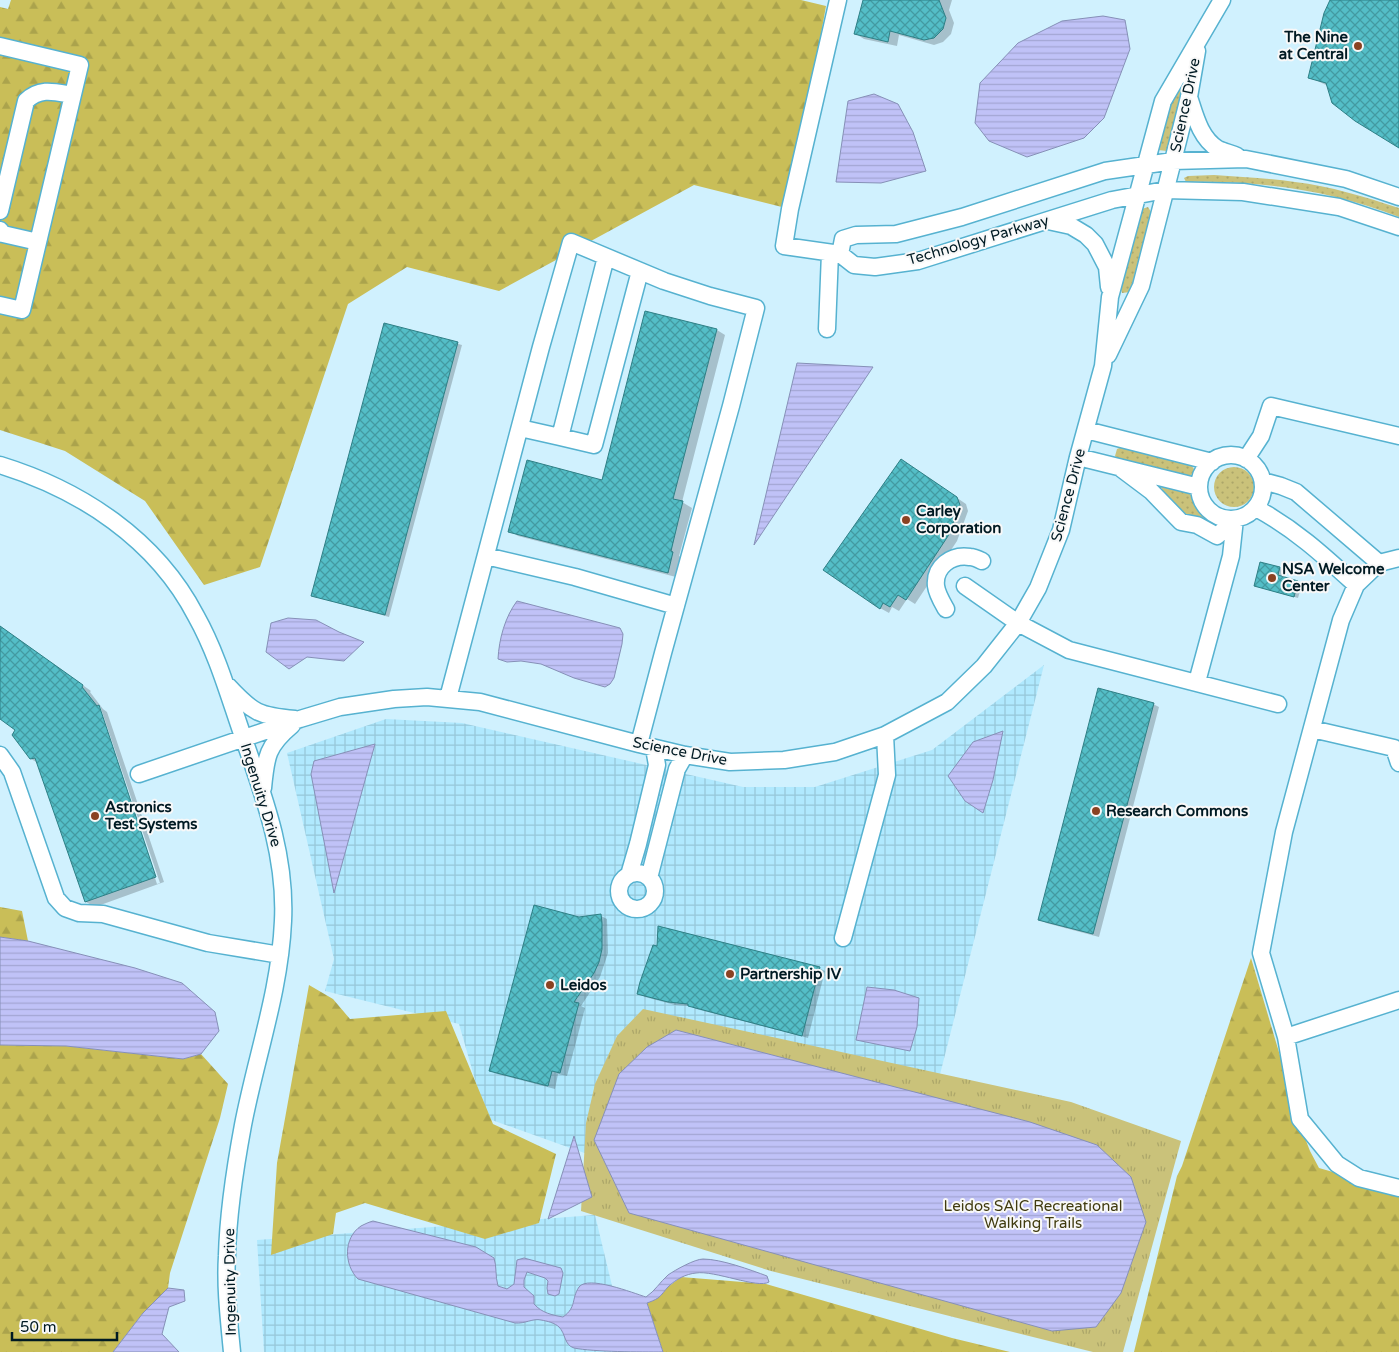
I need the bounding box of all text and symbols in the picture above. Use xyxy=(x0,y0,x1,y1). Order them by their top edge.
place label: The Nine at Central xyxy=(1279,28,1349,63)
marker: The Nine at Central xyxy=(1352,40,1364,52)
street label: Science Drive xyxy=(1166,56,1204,154)
street label: Technology Parkway xyxy=(905,211,1051,269)
street label: Science Drive xyxy=(1047,446,1089,544)
place label: Carley Corporation xyxy=(916,502,1001,538)
marker: Carley Corporation xyxy=(900,514,912,526)
place label: NSA Welcome Center xyxy=(1282,560,1385,595)
marker: NSA Welcome Center xyxy=(1266,572,1278,584)
street label: Science Drive xyxy=(631,733,729,769)
street label: Ingenuity Drive xyxy=(237,741,285,849)
place label: Astronics Test Systems xyxy=(104,798,197,834)
place label: Research Commons xyxy=(1106,802,1248,820)
marker: Research Commons xyxy=(1090,805,1102,817)
marker: Astronics Test Systems xyxy=(89,810,101,822)
place label: Partnership IV xyxy=(740,965,842,984)
marker: Partnership IV xyxy=(724,968,736,980)
place label: Leidos xyxy=(560,976,607,994)
marker: Leidos xyxy=(544,979,556,991)
park label: Leidos SAIC Recreational Walking Trails xyxy=(944,1197,1122,1232)
street label: Ingenuity Drive xyxy=(220,1228,240,1336)
scale bar xyxy=(12,1310,118,1342)
text: 50 m xyxy=(20,1318,57,1336)

